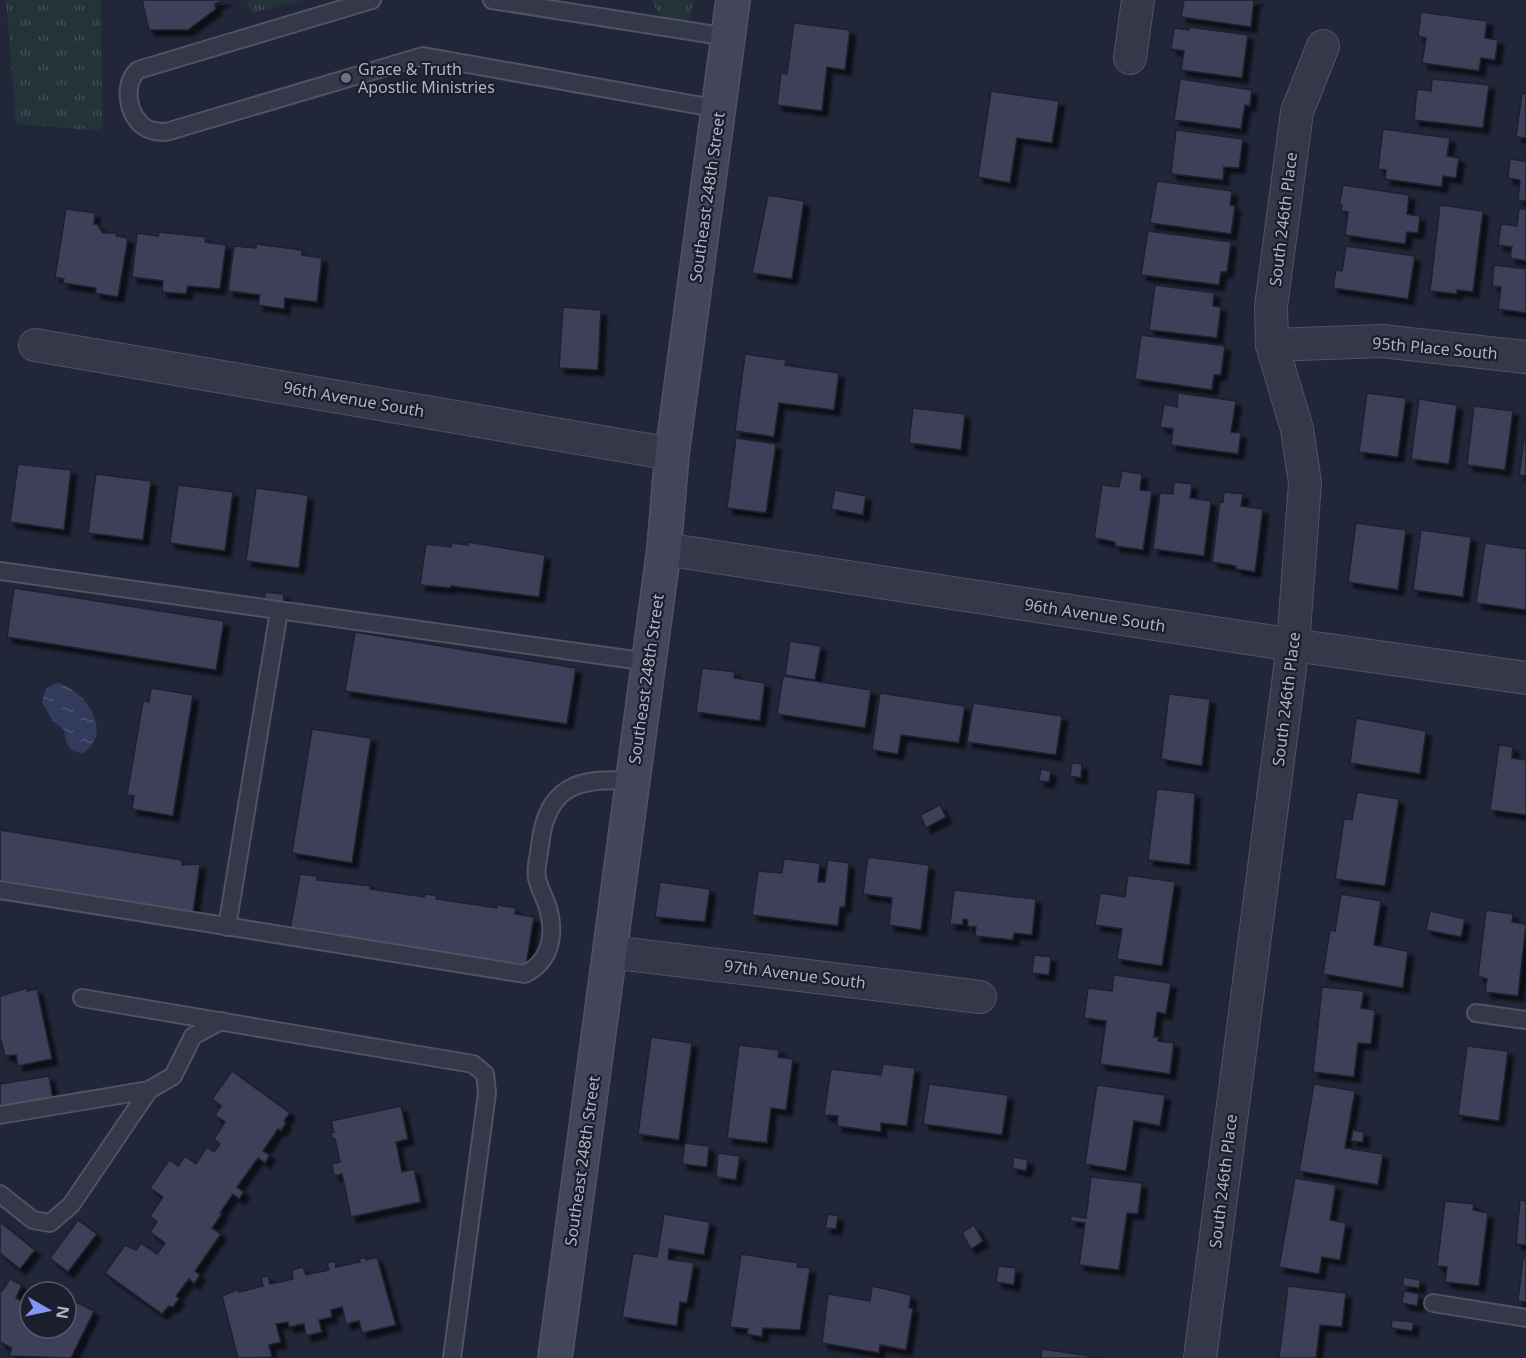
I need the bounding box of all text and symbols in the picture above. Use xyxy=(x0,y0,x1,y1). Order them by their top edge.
place label: Grace & Truth Apostlic Ministries xyxy=(358,58,495,98)
marker: Grace & Truth Apostlic Ministries xyxy=(339,71,353,85)
street label: Southeast 248th Street xyxy=(684,110,730,283)
street label: South 246th Place xyxy=(1264,151,1302,287)
street label: 95th Place South xyxy=(1371,332,1499,364)
street label: 96th Avenue South xyxy=(282,376,426,422)
street label: Southeast 248th Street xyxy=(623,592,669,765)
street label: 96th Avenue South xyxy=(1023,593,1167,637)
street label: South 246th Place xyxy=(1267,631,1305,767)
street label: 97th Avenue South xyxy=(723,954,867,994)
street label: Southeast 248th Street xyxy=(559,1074,605,1247)
street label: South 246th Place xyxy=(1204,1113,1242,1249)
north arrow xyxy=(18,1280,78,1340)
text: N xyxy=(51,1304,75,1320)

